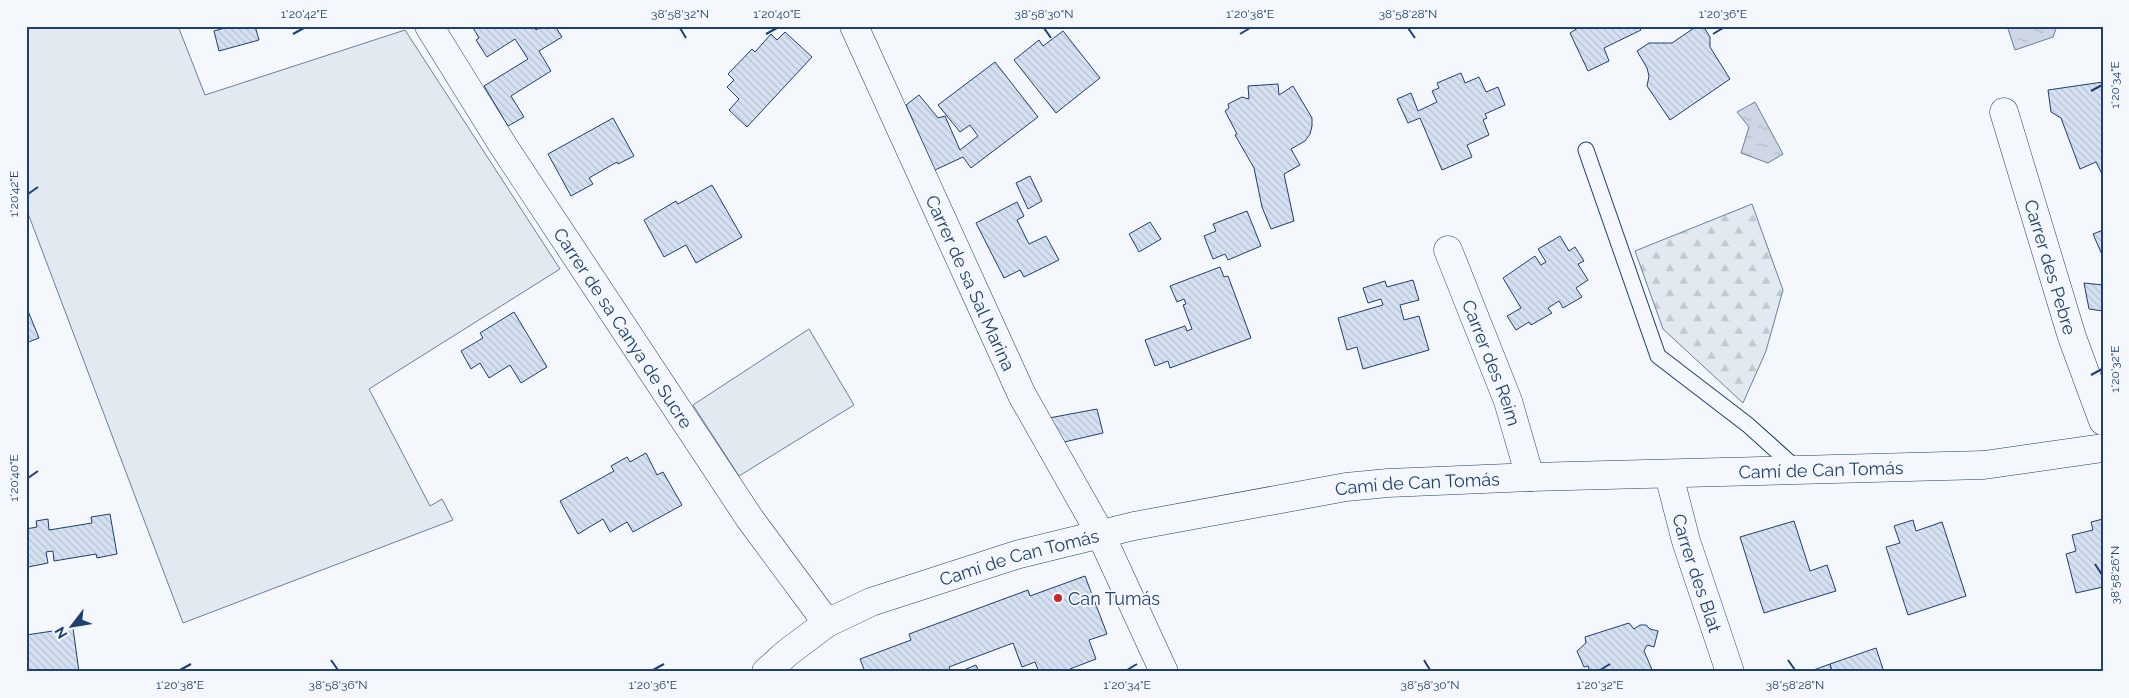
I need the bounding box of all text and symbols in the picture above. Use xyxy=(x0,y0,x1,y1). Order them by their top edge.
text: 1°20'42"E xyxy=(281,7,327,21)
text: 38°58'32"N xyxy=(651,7,709,21)
text: 1°20'40"E xyxy=(753,7,801,21)
text: 38°58'30"N xyxy=(1015,7,1073,21)
text: 1°20'38"E xyxy=(1226,7,1274,21)
text: 38°58'28"N xyxy=(1379,7,1437,21)
text: 1°20'36"E xyxy=(1699,7,1747,21)
text: 1°20'34"E xyxy=(2108,61,2122,109)
text: 1°20'42"E xyxy=(7,171,21,217)
street label: Carrer de sa Sal Marina xyxy=(922,191,1020,374)
street label: Carrer des Pebre xyxy=(2021,197,2081,338)
street label: Carrer de sa Canya de Sucre xyxy=(550,223,698,432)
street label: Carrer des Reim xyxy=(1458,297,1525,428)
text: 1°20'32"E xyxy=(2108,345,2122,393)
text: 1°20'40"E xyxy=(7,454,21,502)
street label: Camí de Can Tomás xyxy=(1738,457,1904,482)
street label: Camí de Can Tomás xyxy=(1333,468,1500,499)
street label: Carrer des Blat xyxy=(1669,511,1726,635)
street label: Camí de Can Tomás xyxy=(937,524,1101,590)
text: 38°58'26"N xyxy=(2108,546,2122,604)
place label: Can Tumás xyxy=(1068,588,1160,609)
marker: Can Tumás xyxy=(1052,592,1064,604)
north arrow xyxy=(48,600,98,650)
text: N xyxy=(51,624,70,641)
text: 1°20'38"E xyxy=(156,678,204,692)
text: 38°58'36"N xyxy=(309,678,367,692)
text: 1°20'36"E xyxy=(629,678,677,692)
text: 1°20'34"E xyxy=(1103,678,1151,692)
text: 38°58'30"N xyxy=(1401,678,1459,692)
text: 1°20'32"E xyxy=(1576,678,1624,692)
text: 38°58'28"N xyxy=(1766,678,1824,692)

